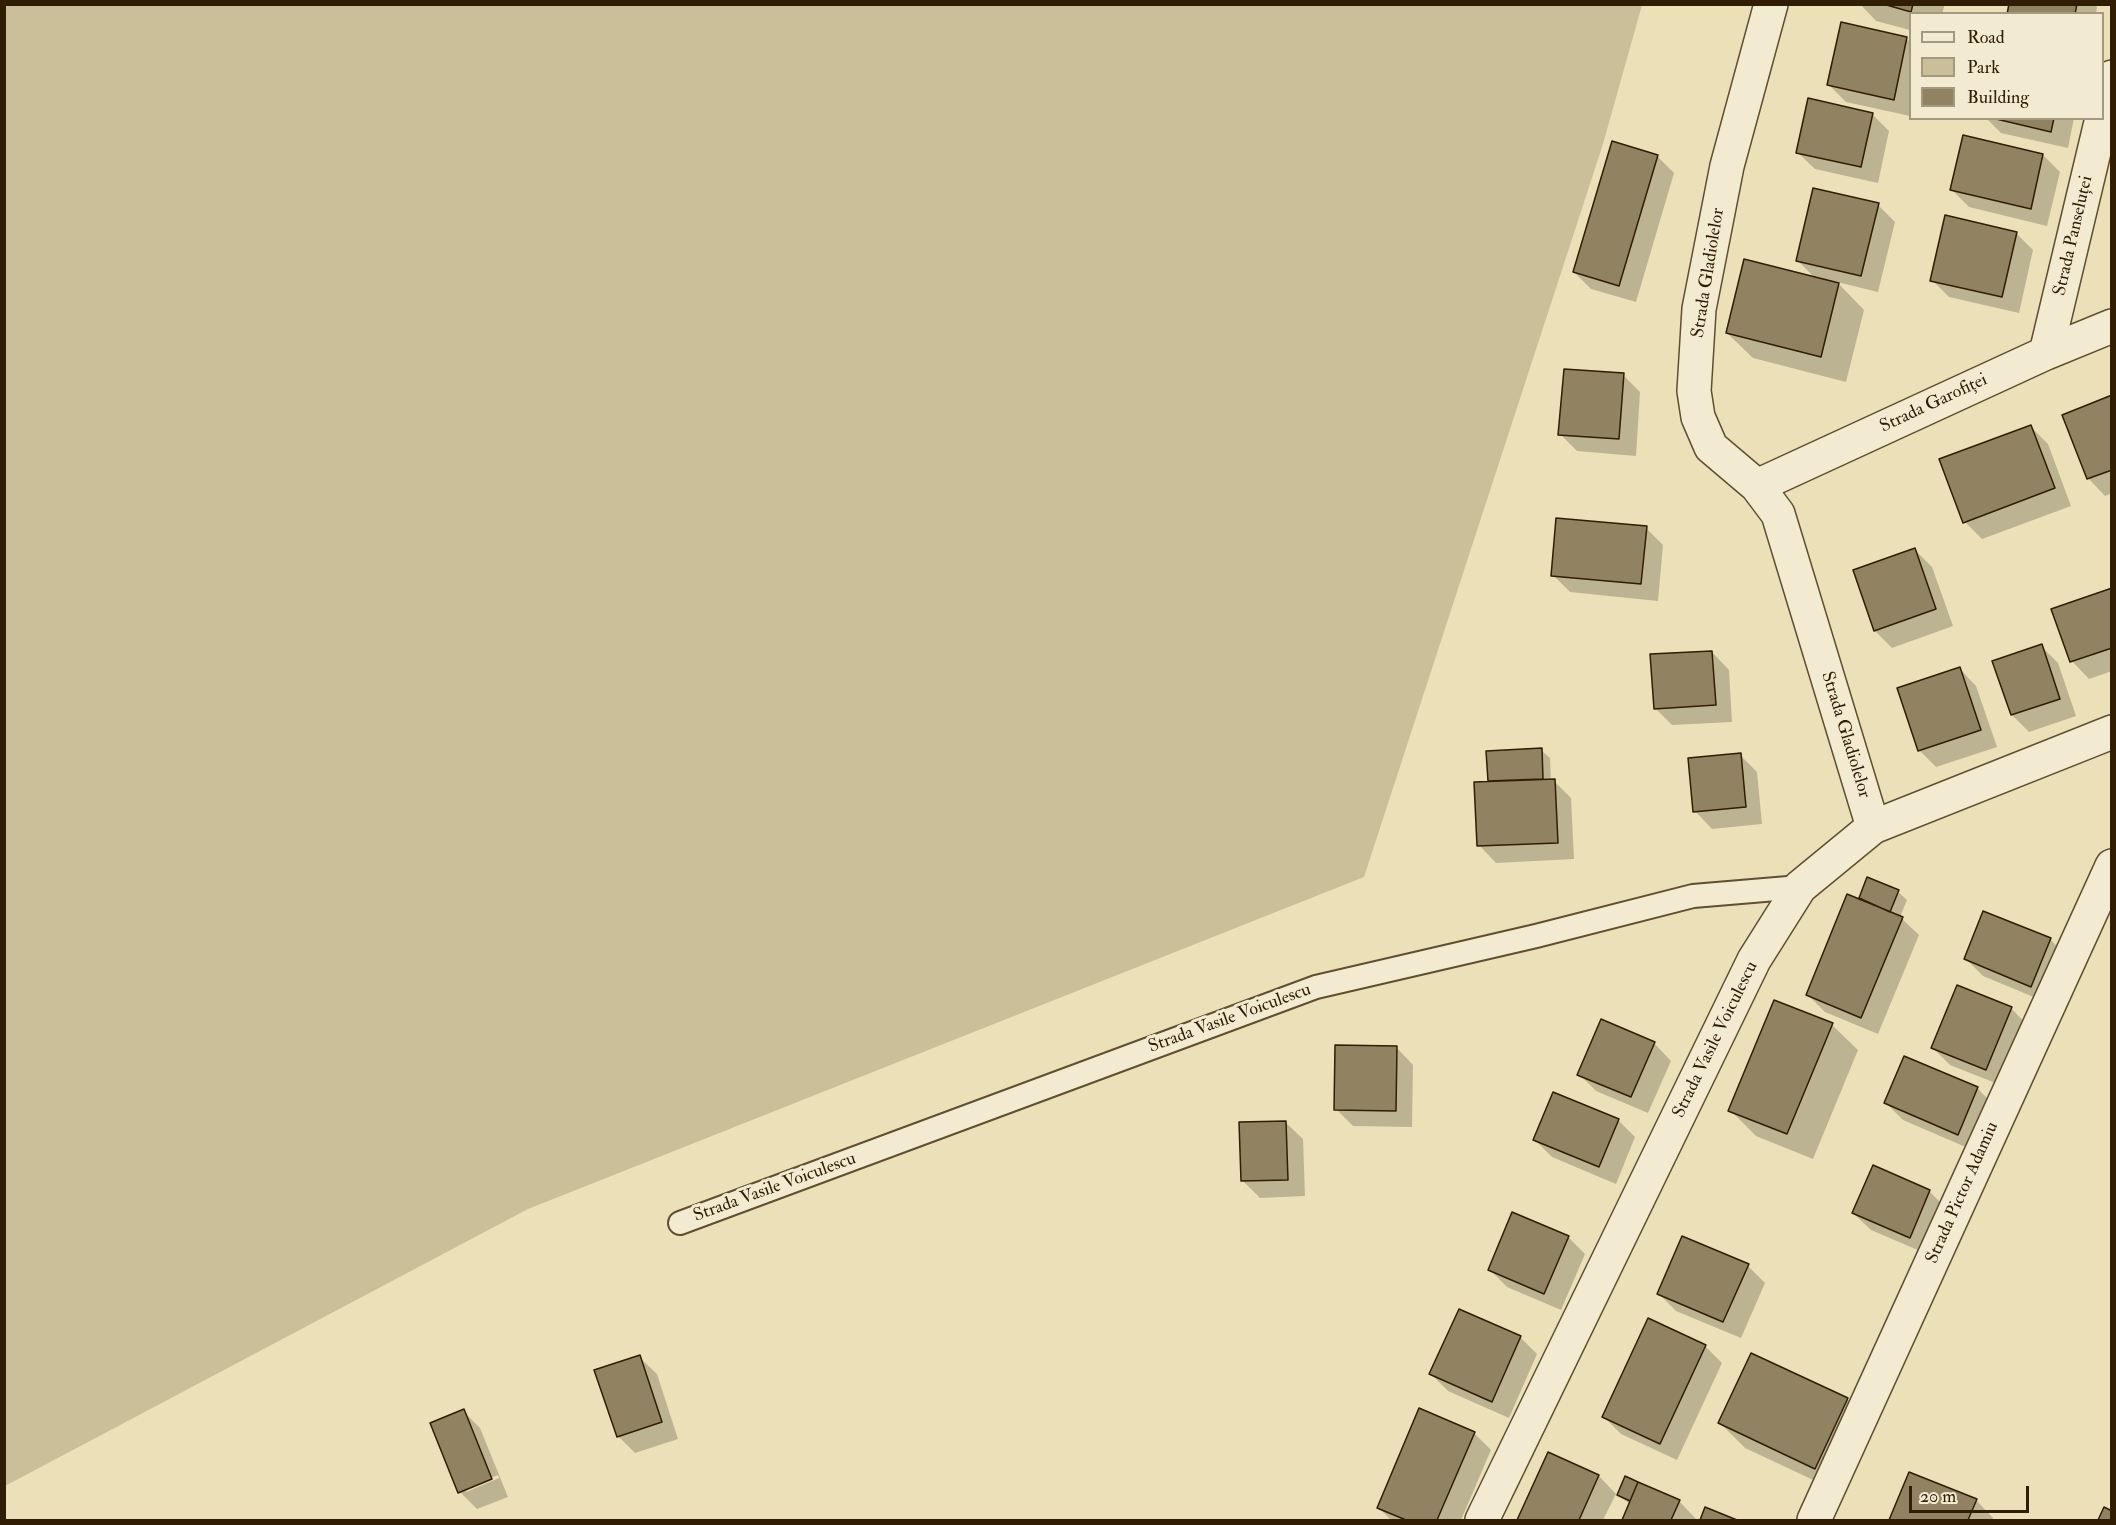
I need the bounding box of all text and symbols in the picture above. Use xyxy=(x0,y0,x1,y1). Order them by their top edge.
legend xyxy=(1909,12,2104,120)
text: Road xyxy=(1967,26,2005,49)
text: Park xyxy=(1967,56,2000,79)
text: Building xyxy=(1967,86,2029,109)
street label: Strada Panseluței xyxy=(2050,174,2098,298)
street label: Strada Gladiolelor xyxy=(1688,206,1730,340)
street label: Strada Garofiței xyxy=(1877,370,1991,438)
street label: Strada Gladiolelor xyxy=(1815,669,1875,801)
street label: Strada Vasile Voiculescu xyxy=(1669,958,1763,1122)
street label: Strada Vasile Voiculescu xyxy=(1146,980,1314,1058)
street label: Strada Pictor Adamiu xyxy=(1922,1119,2004,1267)
street label: Strada Vasile Voiculescu xyxy=(691,1149,859,1227)
scale bar xyxy=(1912,1474,2032,1512)
text: 20 m xyxy=(1920,1485,1956,1508)

